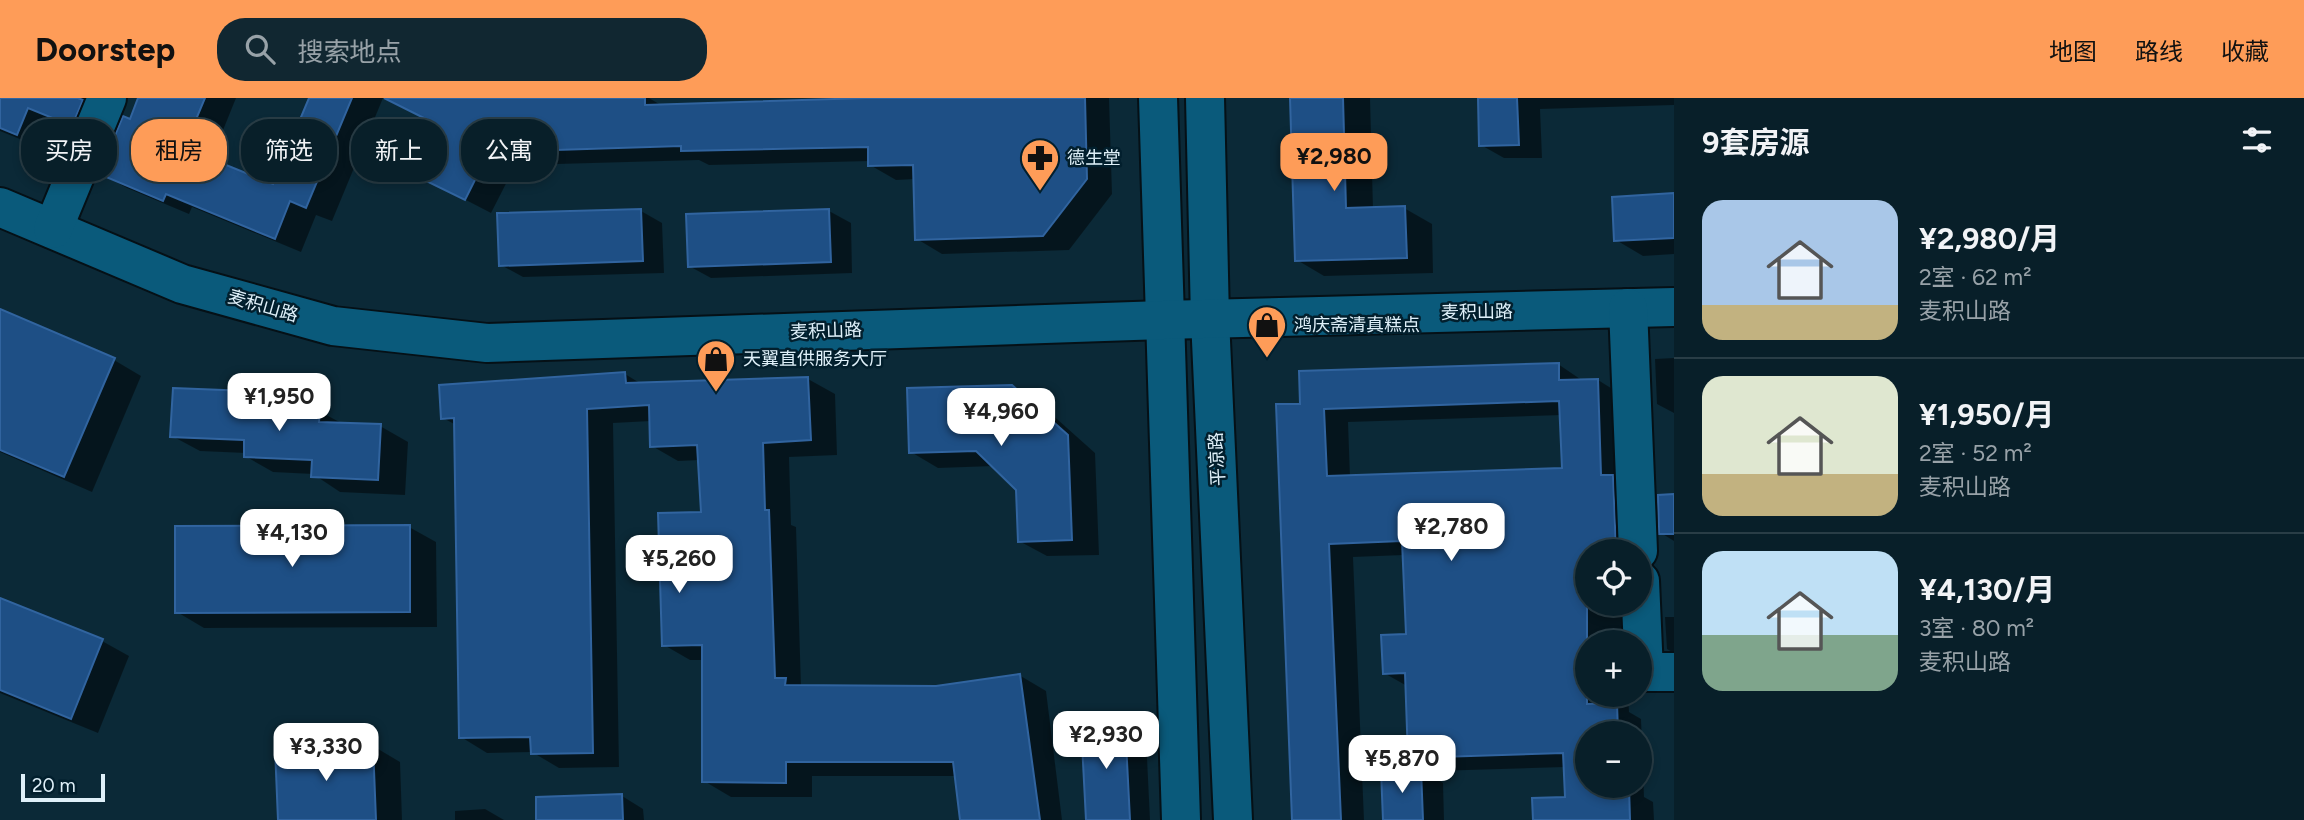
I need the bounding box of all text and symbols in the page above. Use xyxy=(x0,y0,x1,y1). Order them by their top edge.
search box xyxy=(217,18,707,81)
text: Doorstep xyxy=(35,30,175,69)
icon: search xyxy=(241,30,279,68)
text: 搜索地点 xyxy=(297,36,401,68)
text: 地图 xyxy=(2049,37,2097,66)
text: 路线 xyxy=(2135,37,2183,66)
text: 收藏 xyxy=(2221,37,2269,66)
chip: 买房 xyxy=(21,119,117,182)
chip: 租房 xyxy=(131,119,227,182)
chip: 筛选 xyxy=(241,119,337,182)
chip: 新上 xyxy=(351,119,447,182)
chip: 公寓 xyxy=(461,119,557,182)
icon: filters xyxy=(2238,121,2276,159)
text: 9套房源 xyxy=(1702,124,1809,161)
pin: ¥2,980 xyxy=(1277,134,1391,193)
pharmacy icon: 德生堂 xyxy=(1019,137,1061,192)
text: ¥2,980 xyxy=(1296,142,1372,170)
place label: 德生堂 xyxy=(1067,147,1121,169)
text: ¥2,980/月 xyxy=(1919,220,2060,257)
icon: home xyxy=(1758,228,1842,312)
text: 2室 · 62 m² xyxy=(1919,263,2032,291)
street label: 麦积山路 xyxy=(225,286,301,326)
text: 麦积山路 xyxy=(1919,297,2011,325)
street label: 麦积山路 xyxy=(1441,300,1513,324)
shop icon: 鸿庆斋清真糕点 xyxy=(1246,304,1288,359)
place label: 鸿庆斋清真糕点 xyxy=(1294,314,1420,336)
street label: 麦积山路 xyxy=(790,319,862,343)
shop icon: 天翼直供服务大厅 xyxy=(695,338,737,393)
place label: 天翼直供服务大厅 xyxy=(743,348,887,370)
pin: ¥1,950 xyxy=(222,374,336,433)
text: ¥1,950 xyxy=(244,382,314,410)
pin: ¥4,960 xyxy=(944,388,1058,448)
text: ¥1,950/月 xyxy=(1919,396,2054,433)
text: ¥4,960 xyxy=(963,397,1039,425)
icon: home xyxy=(1758,404,1842,488)
street label: 平凉路 xyxy=(1205,431,1229,487)
text: 2室 · 52 m² xyxy=(1919,439,2032,467)
text: 麦积山路 xyxy=(1919,473,2011,501)
pin: ¥2,780 xyxy=(1394,504,1508,563)
pin: ¥4,130 xyxy=(235,510,349,569)
text: ¥2,780 xyxy=(1414,512,1488,540)
text: ¥4,130 xyxy=(256,518,328,546)
pin: ¥5,260 xyxy=(622,536,736,595)
map controls xyxy=(1575,539,1652,798)
button: locate xyxy=(1575,539,1652,616)
text: ¥5,260 xyxy=(642,544,716,572)
text: ¥4,130/月 xyxy=(1919,571,2055,608)
icon: home xyxy=(1758,579,1842,663)
text: 3室 · 80 m² xyxy=(1919,614,2034,642)
button: + xyxy=(1575,630,1652,707)
text: 麦积山路 xyxy=(1919,648,2011,676)
pin: ¥2,930 xyxy=(1049,712,1163,771)
text: ¥2,930 xyxy=(1069,720,1143,748)
button: − xyxy=(1575,721,1652,798)
pin: ¥3,330 xyxy=(269,724,383,783)
text: ¥3,330 xyxy=(290,732,362,760)
pin: ¥5,870 xyxy=(1345,736,1459,795)
text: ¥5,870 xyxy=(1365,744,1439,772)
scale bar xyxy=(21,771,105,803)
text: 20 m xyxy=(32,774,76,797)

